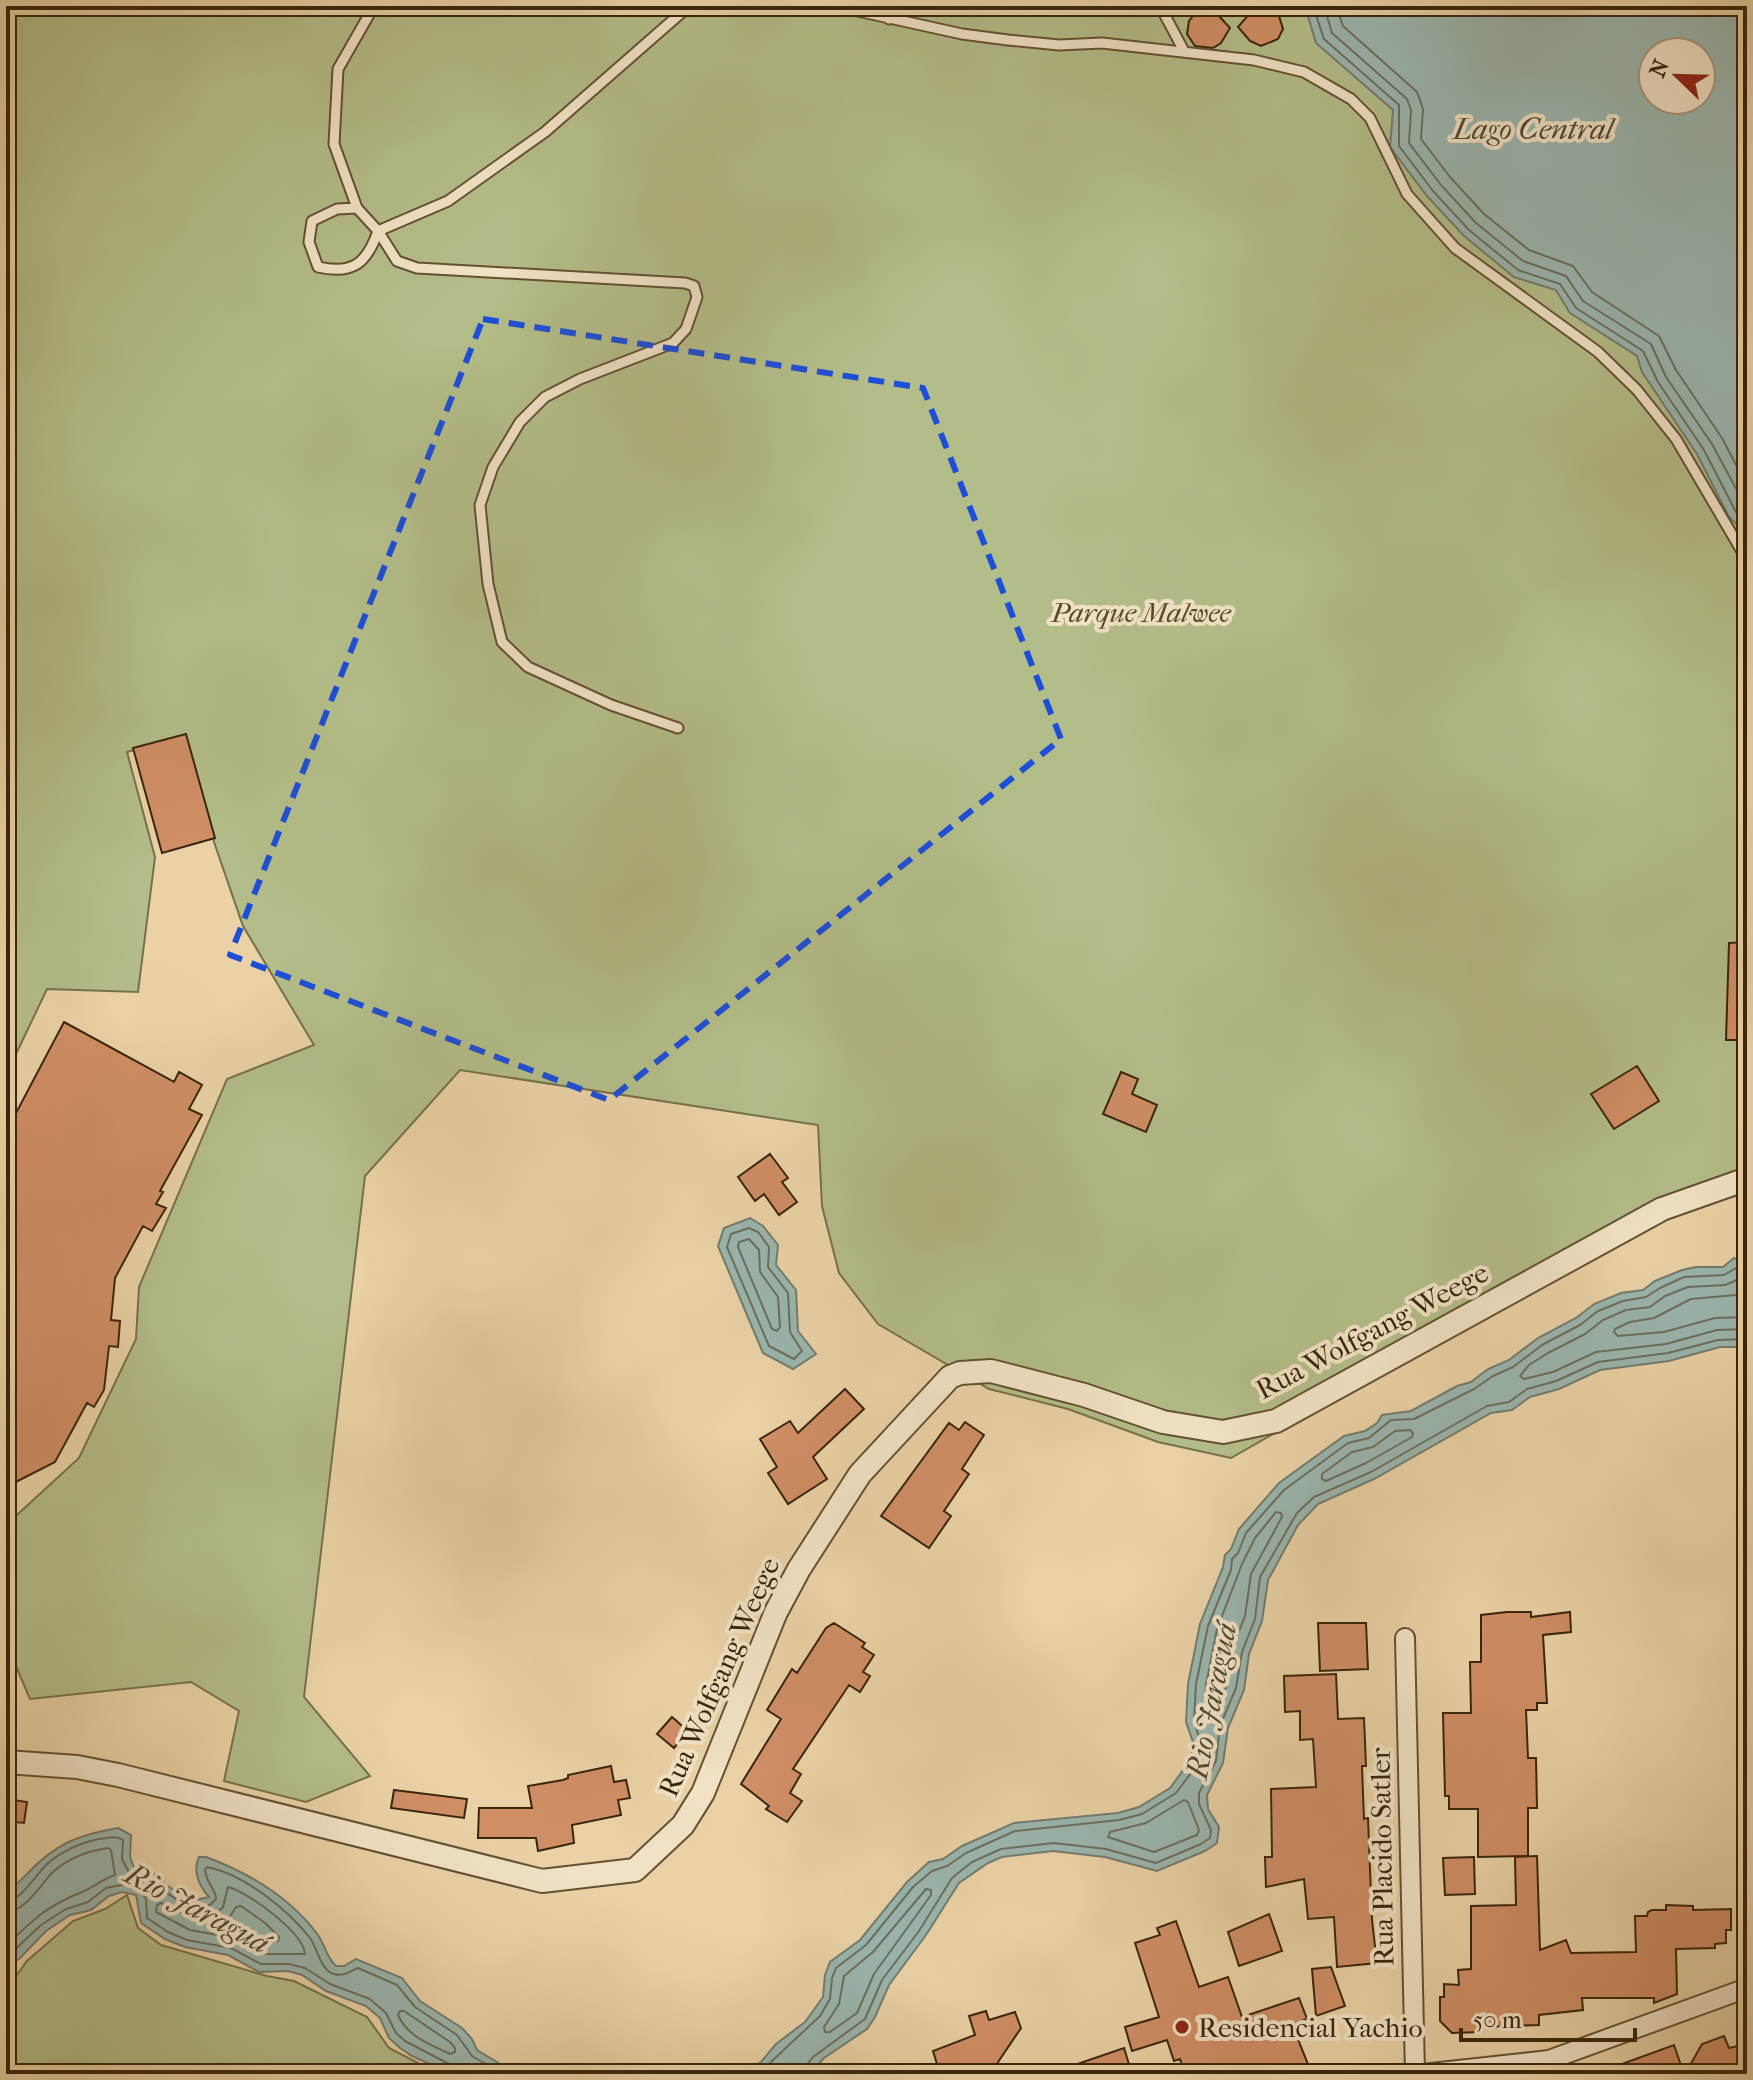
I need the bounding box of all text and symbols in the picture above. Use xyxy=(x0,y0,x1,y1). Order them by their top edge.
north arrow xyxy=(1637,36,1717,116)
text: N xyxy=(1644,56,1675,81)
water label: Lago Central xyxy=(1451,112,1617,147)
park label: Parque Malwee xyxy=(1049,596,1232,629)
street label: Rua Wolfgang Weege xyxy=(1250,1256,1494,1406)
street label: Rua Wolfgang Weege xyxy=(651,1552,787,1802)
water label: Rio Jaraguá xyxy=(1179,1617,1245,1784)
street label: Rua Placido Satler xyxy=(1364,1747,1400,1967)
water label: Rio Jaraguá xyxy=(117,1856,278,1963)
scale bar xyxy=(1461,1992,1635,2042)
text: 50 m xyxy=(1473,2006,1522,2034)
place label: Residencial Yachio xyxy=(1198,2011,1423,2044)
marker: Residencial Yachio xyxy=(1173,2018,1191,2036)

